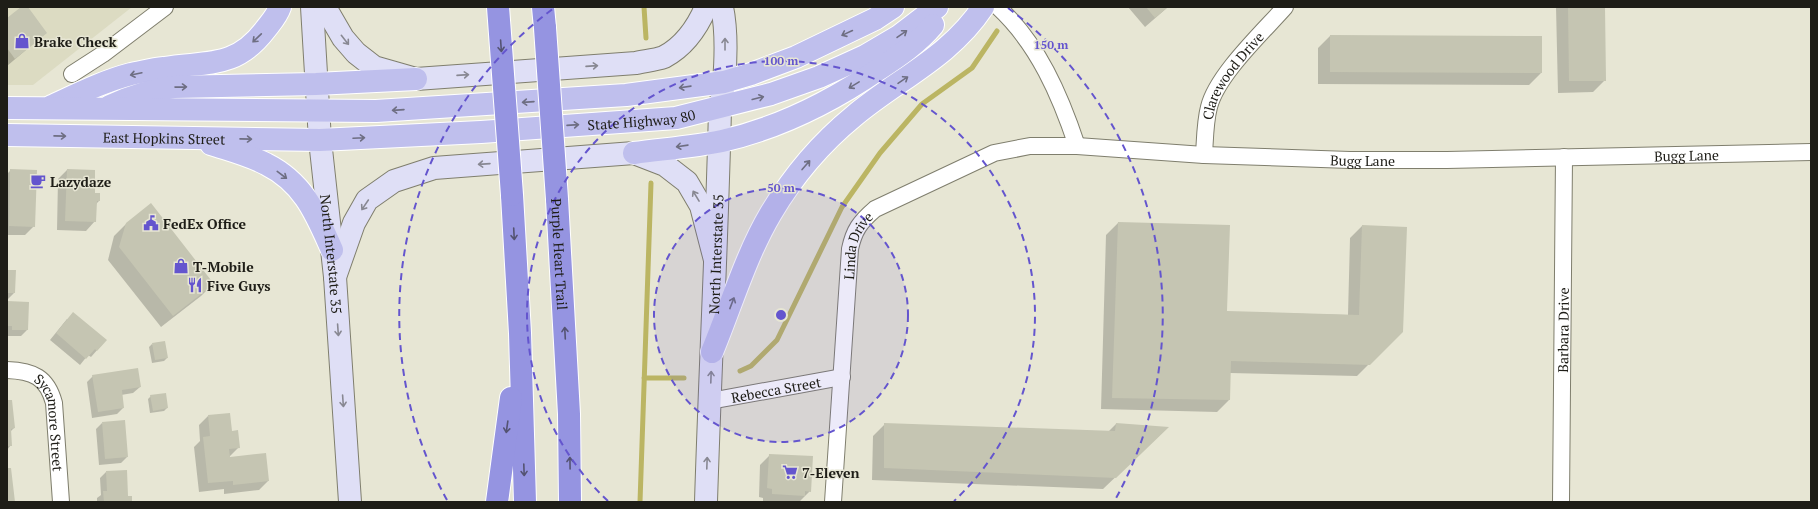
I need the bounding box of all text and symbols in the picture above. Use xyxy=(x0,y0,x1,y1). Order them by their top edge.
street label: Clarewood Drive xyxy=(1197,27,1267,121)
one-way arrow xyxy=(841,30,853,37)
one-way arrow xyxy=(896,30,907,38)
shop icon: Brake Check xyxy=(13,32,31,50)
place label: Brake Check xyxy=(34,32,118,51)
one-way arrow xyxy=(252,34,262,43)
one-way arrow xyxy=(341,35,350,46)
text: 150 m xyxy=(1034,37,1068,52)
one-way arrow xyxy=(721,38,729,51)
one-way arrow xyxy=(498,39,505,52)
text: 100 m xyxy=(764,53,798,68)
one-way arrow xyxy=(586,63,599,70)
one-way arrow xyxy=(130,70,143,78)
one-way arrow xyxy=(456,72,469,79)
one-way arrow xyxy=(898,76,909,84)
one-way arrow xyxy=(848,82,860,90)
one-way arrow xyxy=(174,83,187,91)
one-way arrow xyxy=(679,83,692,91)
one-way arrow xyxy=(751,93,764,101)
one-way arrow xyxy=(522,98,535,105)
street label: State Highway 80 xyxy=(587,104,697,134)
one-way arrow xyxy=(392,106,405,114)
one-way arrow xyxy=(566,122,579,129)
street label: East Hopkins Street xyxy=(103,127,226,148)
one-way arrow xyxy=(53,132,66,140)
one-way arrow xyxy=(239,135,252,142)
one-way arrow xyxy=(352,135,365,142)
one-way arrow xyxy=(676,142,689,150)
street label: Bugg Lane xyxy=(1654,145,1719,165)
street label: Bugg Lane xyxy=(1330,150,1395,170)
one-way arrow xyxy=(801,159,810,170)
one-way arrow xyxy=(478,160,491,167)
one-way arrow xyxy=(276,171,287,179)
cafe icon: Lazydaze xyxy=(29,172,47,190)
place label: Lazydaze xyxy=(50,172,112,191)
text: 50 m xyxy=(767,180,795,195)
one-way arrow xyxy=(691,190,699,202)
street label: North Interstate 35 xyxy=(317,193,347,315)
street label: North Interstate 35 xyxy=(704,194,727,315)
street label: Purple Heart Trail xyxy=(547,198,573,310)
one-way arrow xyxy=(361,199,369,210)
street label: Linda Drive xyxy=(838,207,876,280)
public building icon: FedEx Office xyxy=(142,214,160,232)
place label: FedEx Office xyxy=(163,214,247,233)
one-way arrow xyxy=(511,227,518,240)
shop icon: T-Mobile xyxy=(172,257,190,275)
place label: T-Mobile xyxy=(193,257,254,276)
restaurant icon: Five Guys xyxy=(186,276,204,294)
place label: Five Guys xyxy=(207,276,271,295)
street label: Barbara Drive xyxy=(1553,287,1572,373)
one-way arrow xyxy=(728,298,736,310)
centre of rings xyxy=(774,308,788,322)
one-way arrow xyxy=(335,323,342,336)
one-way arrow xyxy=(561,327,569,340)
street label: Sycamore Street xyxy=(31,369,68,473)
one-way arrow xyxy=(708,371,715,384)
street label: Rebecca Street xyxy=(729,371,823,407)
one-way arrow xyxy=(340,394,347,407)
one-way arrow xyxy=(503,420,511,433)
one-way arrow xyxy=(566,457,573,470)
one-way arrow xyxy=(703,457,711,470)
one-way arrow xyxy=(520,463,527,476)
supermarket icon: 7-Eleven xyxy=(781,463,799,481)
place label: 7-Eleven xyxy=(802,463,860,482)

